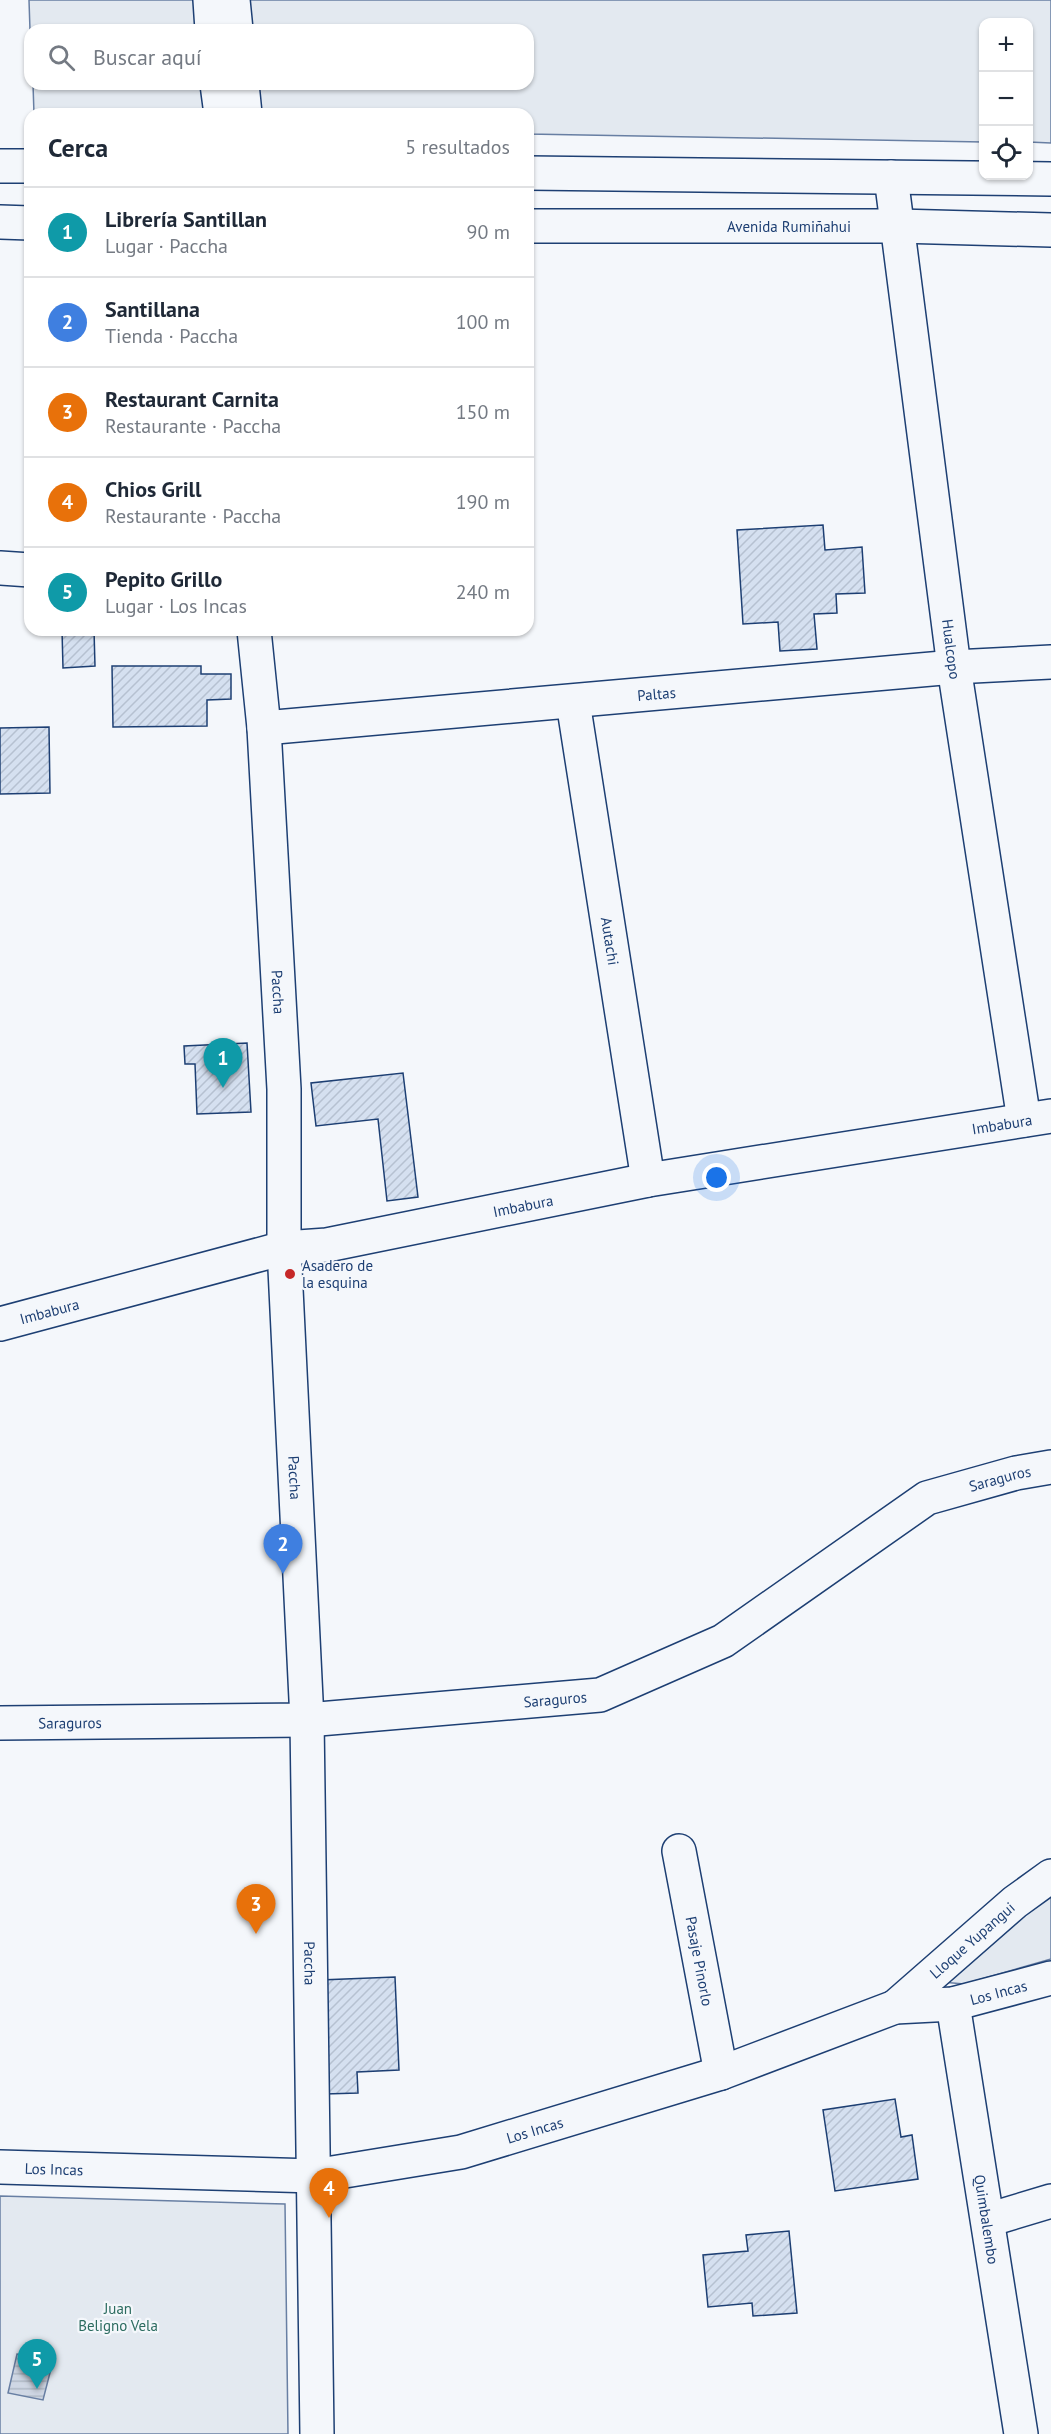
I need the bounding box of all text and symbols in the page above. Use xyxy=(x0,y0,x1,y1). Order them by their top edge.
map controls xyxy=(979,18,1033,180)
button: + xyxy=(979,18,1033,72)
search box xyxy=(24,24,534,90)
icon: search xyxy=(45,41,78,74)
text: Buscar aquí xyxy=(93,43,202,71)
button: − xyxy=(979,72,1033,126)
button: locate xyxy=(979,126,1033,180)
text: Cerca xyxy=(48,131,108,164)
text: 5 resultados xyxy=(405,134,510,160)
text: Librería Santillan xyxy=(105,205,267,233)
street label: Avenida Rumiñahui xyxy=(727,217,851,236)
text: 1 xyxy=(62,219,73,245)
text: 90 m xyxy=(467,219,510,245)
text: Lugar · Paccha xyxy=(105,233,228,259)
text: Santillana xyxy=(105,295,200,323)
text: 2 xyxy=(62,309,73,335)
text: 100 m xyxy=(456,309,510,335)
text: Tienda · Paccha xyxy=(105,323,238,349)
text: Restaurant Carnita xyxy=(105,385,279,413)
text: 3 xyxy=(62,399,73,425)
text: 150 m xyxy=(456,399,510,425)
text: Restaurante · Paccha xyxy=(105,413,281,439)
text: Chios Grill xyxy=(105,475,202,503)
text: 4 xyxy=(62,489,73,515)
text: 190 m xyxy=(456,489,510,515)
text: Restaurante · Paccha xyxy=(105,503,281,529)
text: Pepito Grillo xyxy=(105,565,222,593)
text: 5 xyxy=(62,579,73,605)
text: 240 m xyxy=(456,579,510,605)
text: Lugar · Los Incas xyxy=(105,593,247,619)
street label: Hualcopo xyxy=(938,618,965,681)
street label: Paltas xyxy=(636,682,677,704)
street label: Autachi xyxy=(597,916,624,966)
street label: Paccha xyxy=(268,970,289,1015)
pin: 1 xyxy=(204,1038,242,1088)
street label: Imbabura xyxy=(970,1110,1034,1138)
your location xyxy=(702,1163,731,1192)
street label: Imbabura xyxy=(491,1190,555,1221)
place label: Asadero de la esquina xyxy=(302,1256,373,1292)
marker: Asadero de la esquina xyxy=(283,1267,297,1281)
street label: Imbabura xyxy=(17,1294,81,1328)
street label: Paccha xyxy=(285,1455,306,1500)
street label: Saraguros xyxy=(966,1461,1032,1495)
pin: 2 xyxy=(264,1524,302,1574)
street label: Saraguros xyxy=(523,1687,588,1711)
street label: Saraguros xyxy=(38,1713,102,1732)
pin: 3 xyxy=(236,1884,276,1934)
street label: Lloque Yupangui xyxy=(925,1897,1018,1982)
street label: Pasaje Pinorlo xyxy=(682,1915,718,2008)
street label: Paccha xyxy=(301,1941,320,1986)
street label: Los Incas xyxy=(968,1975,1029,2009)
street label: Los Incas xyxy=(504,2112,565,2147)
street label: Los Incas xyxy=(25,2158,83,2179)
pin: 4 xyxy=(310,2168,348,2218)
street label: Quimbalembo xyxy=(971,2173,1004,2266)
park label: Juan Beligno Vela xyxy=(78,2299,158,2335)
pin: 5 xyxy=(18,2340,57,2389)

